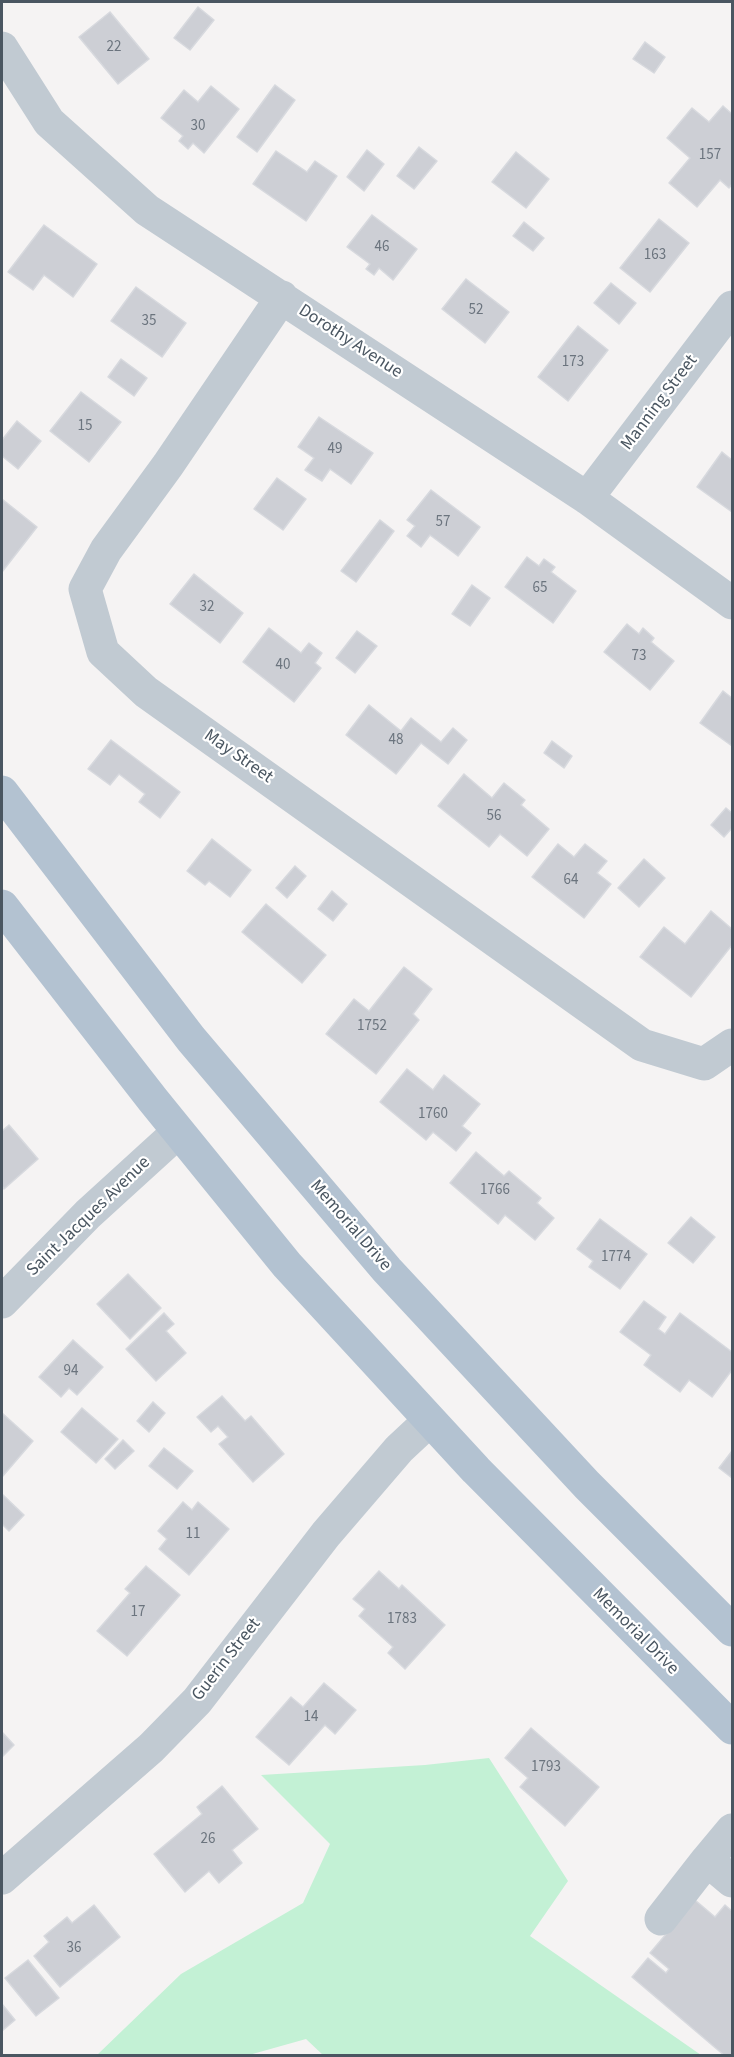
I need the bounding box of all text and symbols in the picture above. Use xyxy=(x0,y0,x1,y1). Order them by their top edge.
house number: 22 xyxy=(107,39,121,57)
house number: 30 xyxy=(191,118,205,136)
house number: 157 xyxy=(699,147,721,165)
house number: 46 xyxy=(375,239,389,257)
house number: 163 xyxy=(644,247,666,265)
street label: Dorothy Avenue xyxy=(294,300,406,384)
house number: 52 xyxy=(469,302,483,320)
house number: 35 xyxy=(142,313,156,331)
street label: Manning Street xyxy=(617,351,703,455)
house number: 173 xyxy=(562,354,584,372)
house number: 15 xyxy=(78,418,92,436)
house number: 49 xyxy=(328,441,342,459)
house number: 57 xyxy=(436,514,450,532)
house number: 65 xyxy=(533,580,547,598)
house number: 32 xyxy=(200,599,214,617)
house number: 73 xyxy=(632,648,646,666)
house number: 40 xyxy=(276,657,290,675)
street label: May Street xyxy=(199,725,277,789)
house number: 48 xyxy=(389,732,403,750)
house number: 56 xyxy=(487,808,501,826)
house number: 64 xyxy=(564,872,578,890)
house number: 1752 xyxy=(357,1018,387,1036)
house number: 1760 xyxy=(418,1106,448,1124)
street label: Saint Jacques Avenue xyxy=(23,1152,155,1282)
street label: Memorial Drive xyxy=(305,1176,395,1276)
house number: 1766 xyxy=(480,1182,510,1200)
house number: 1774 xyxy=(601,1249,631,1267)
house number: 94 xyxy=(64,1363,78,1381)
house number: 11 xyxy=(186,1526,200,1544)
street label: Memorial Drive xyxy=(587,1584,683,1680)
house number: 17 xyxy=(131,1604,145,1622)
house number: 1783 xyxy=(387,1611,417,1629)
street label: Guerin Street xyxy=(188,1614,266,1706)
house number: 14 xyxy=(304,1709,318,1727)
house number: 1793 xyxy=(531,1759,561,1777)
house number: 26 xyxy=(201,1831,215,1849)
house number: 36 xyxy=(67,1940,81,1958)

